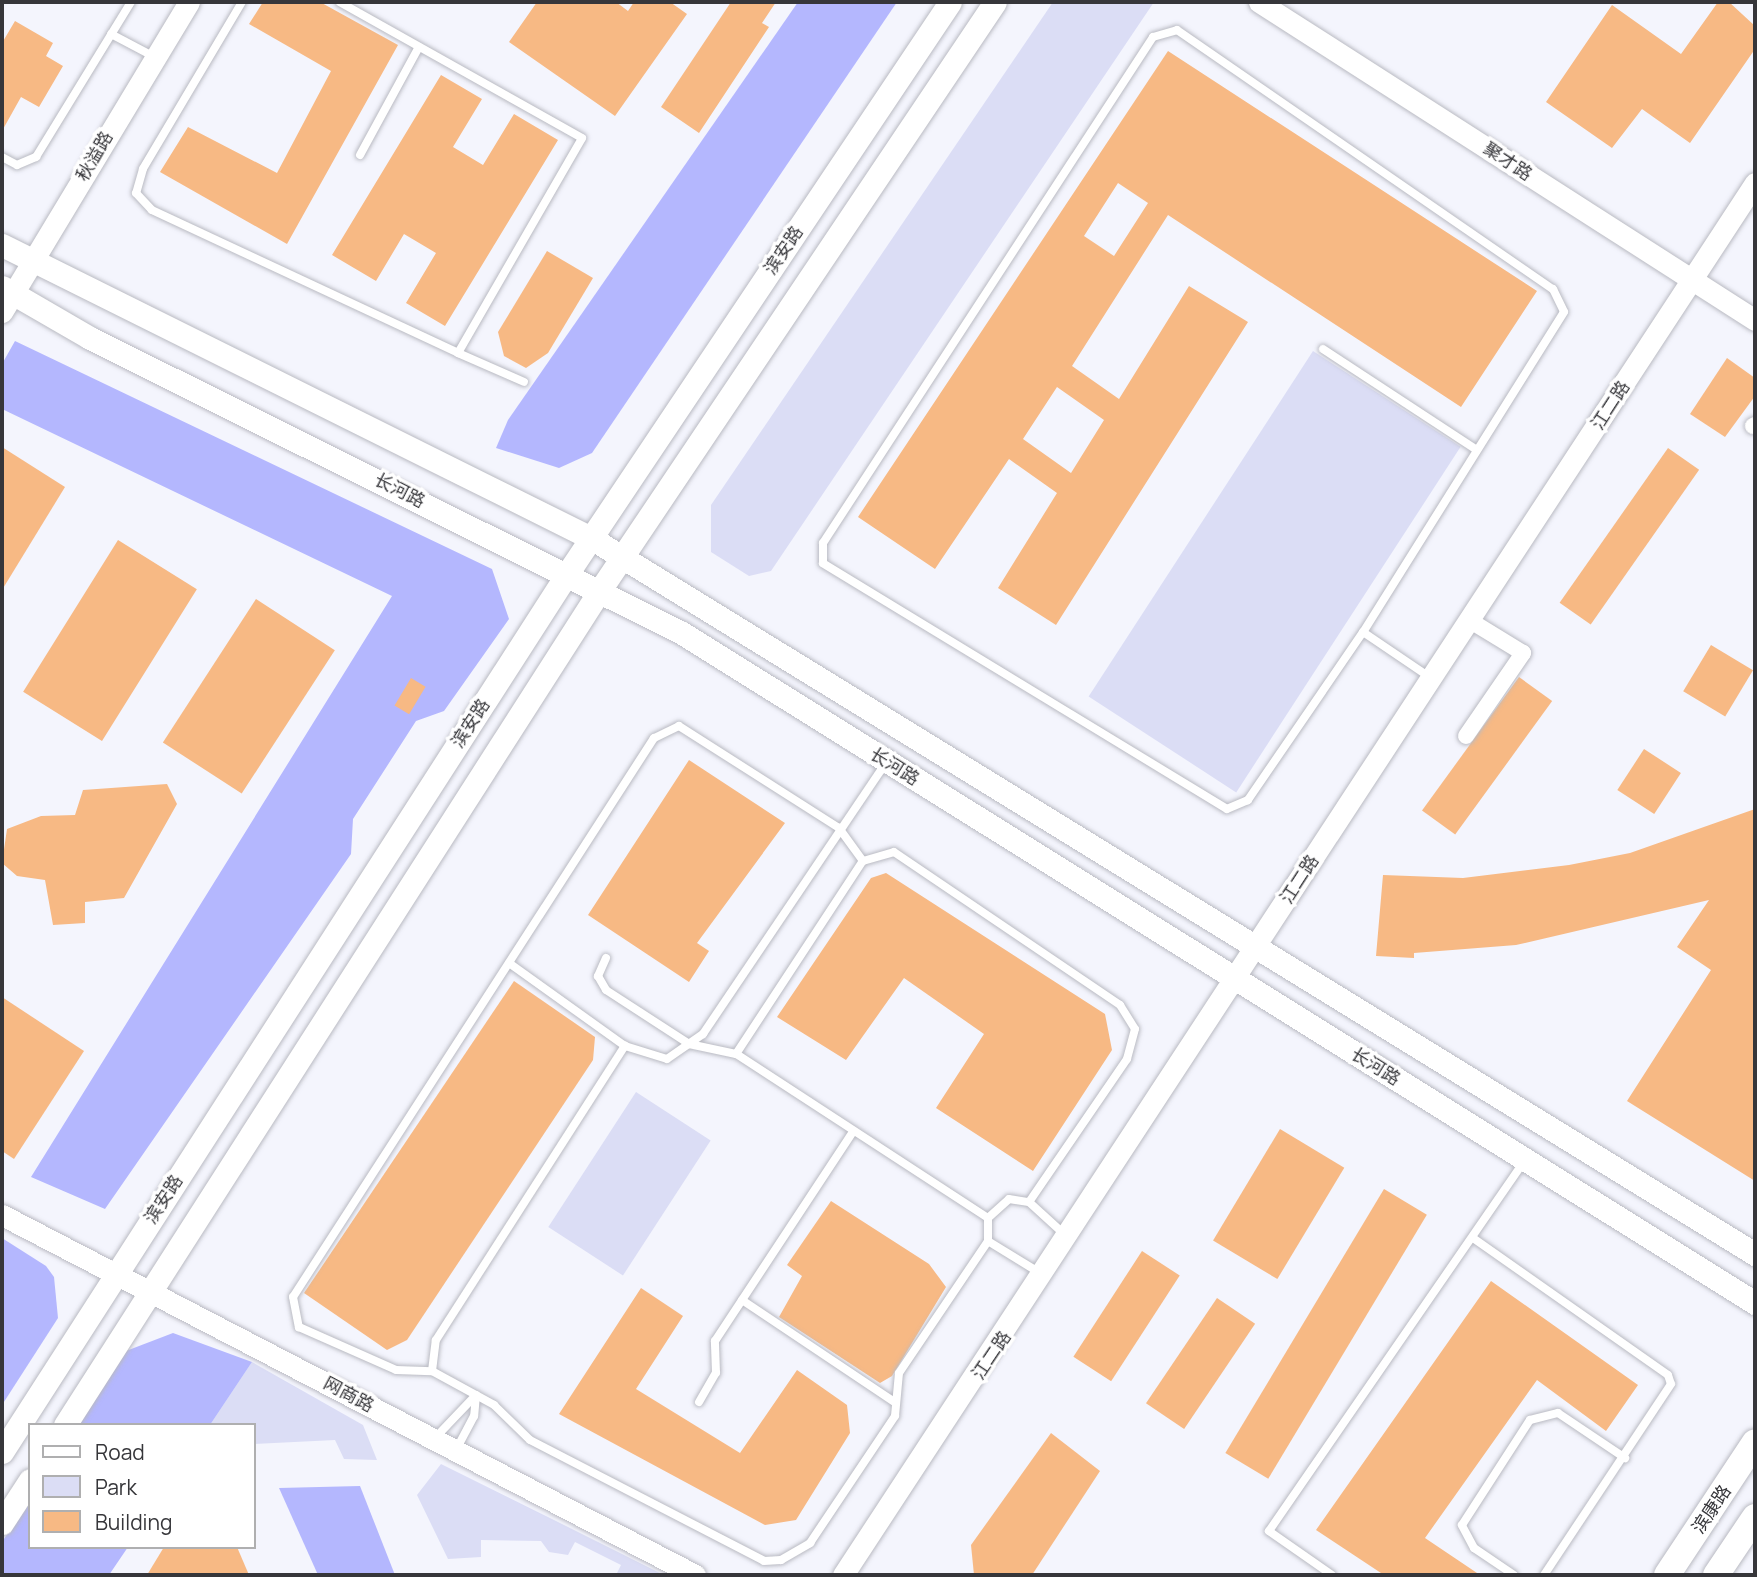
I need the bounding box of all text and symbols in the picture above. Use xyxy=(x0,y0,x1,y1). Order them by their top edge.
street label: 秋溢路 xyxy=(71,127,117,185)
street label: 聚才路 xyxy=(1479,137,1537,185)
street label: 滨安路 xyxy=(759,222,807,278)
street label: 江二路 xyxy=(1586,376,1634,434)
street label: 长河路 xyxy=(371,468,429,512)
street label: 滨安路 xyxy=(446,694,494,752)
street label: 长河路 xyxy=(866,743,924,789)
street label: 江二路 xyxy=(1275,850,1323,908)
street label: 长河路 xyxy=(1347,1043,1405,1089)
street label: 滨安路 xyxy=(139,1170,187,1228)
street label: 江二路 xyxy=(967,1327,1015,1383)
street label: 网商路 xyxy=(320,1372,378,1416)
legend xyxy=(28,1423,256,1549)
text: Road xyxy=(95,1438,145,1466)
text: Park xyxy=(95,1473,137,1501)
street label: 滨康路 xyxy=(1687,1481,1735,1537)
text: Building xyxy=(95,1508,172,1536)

